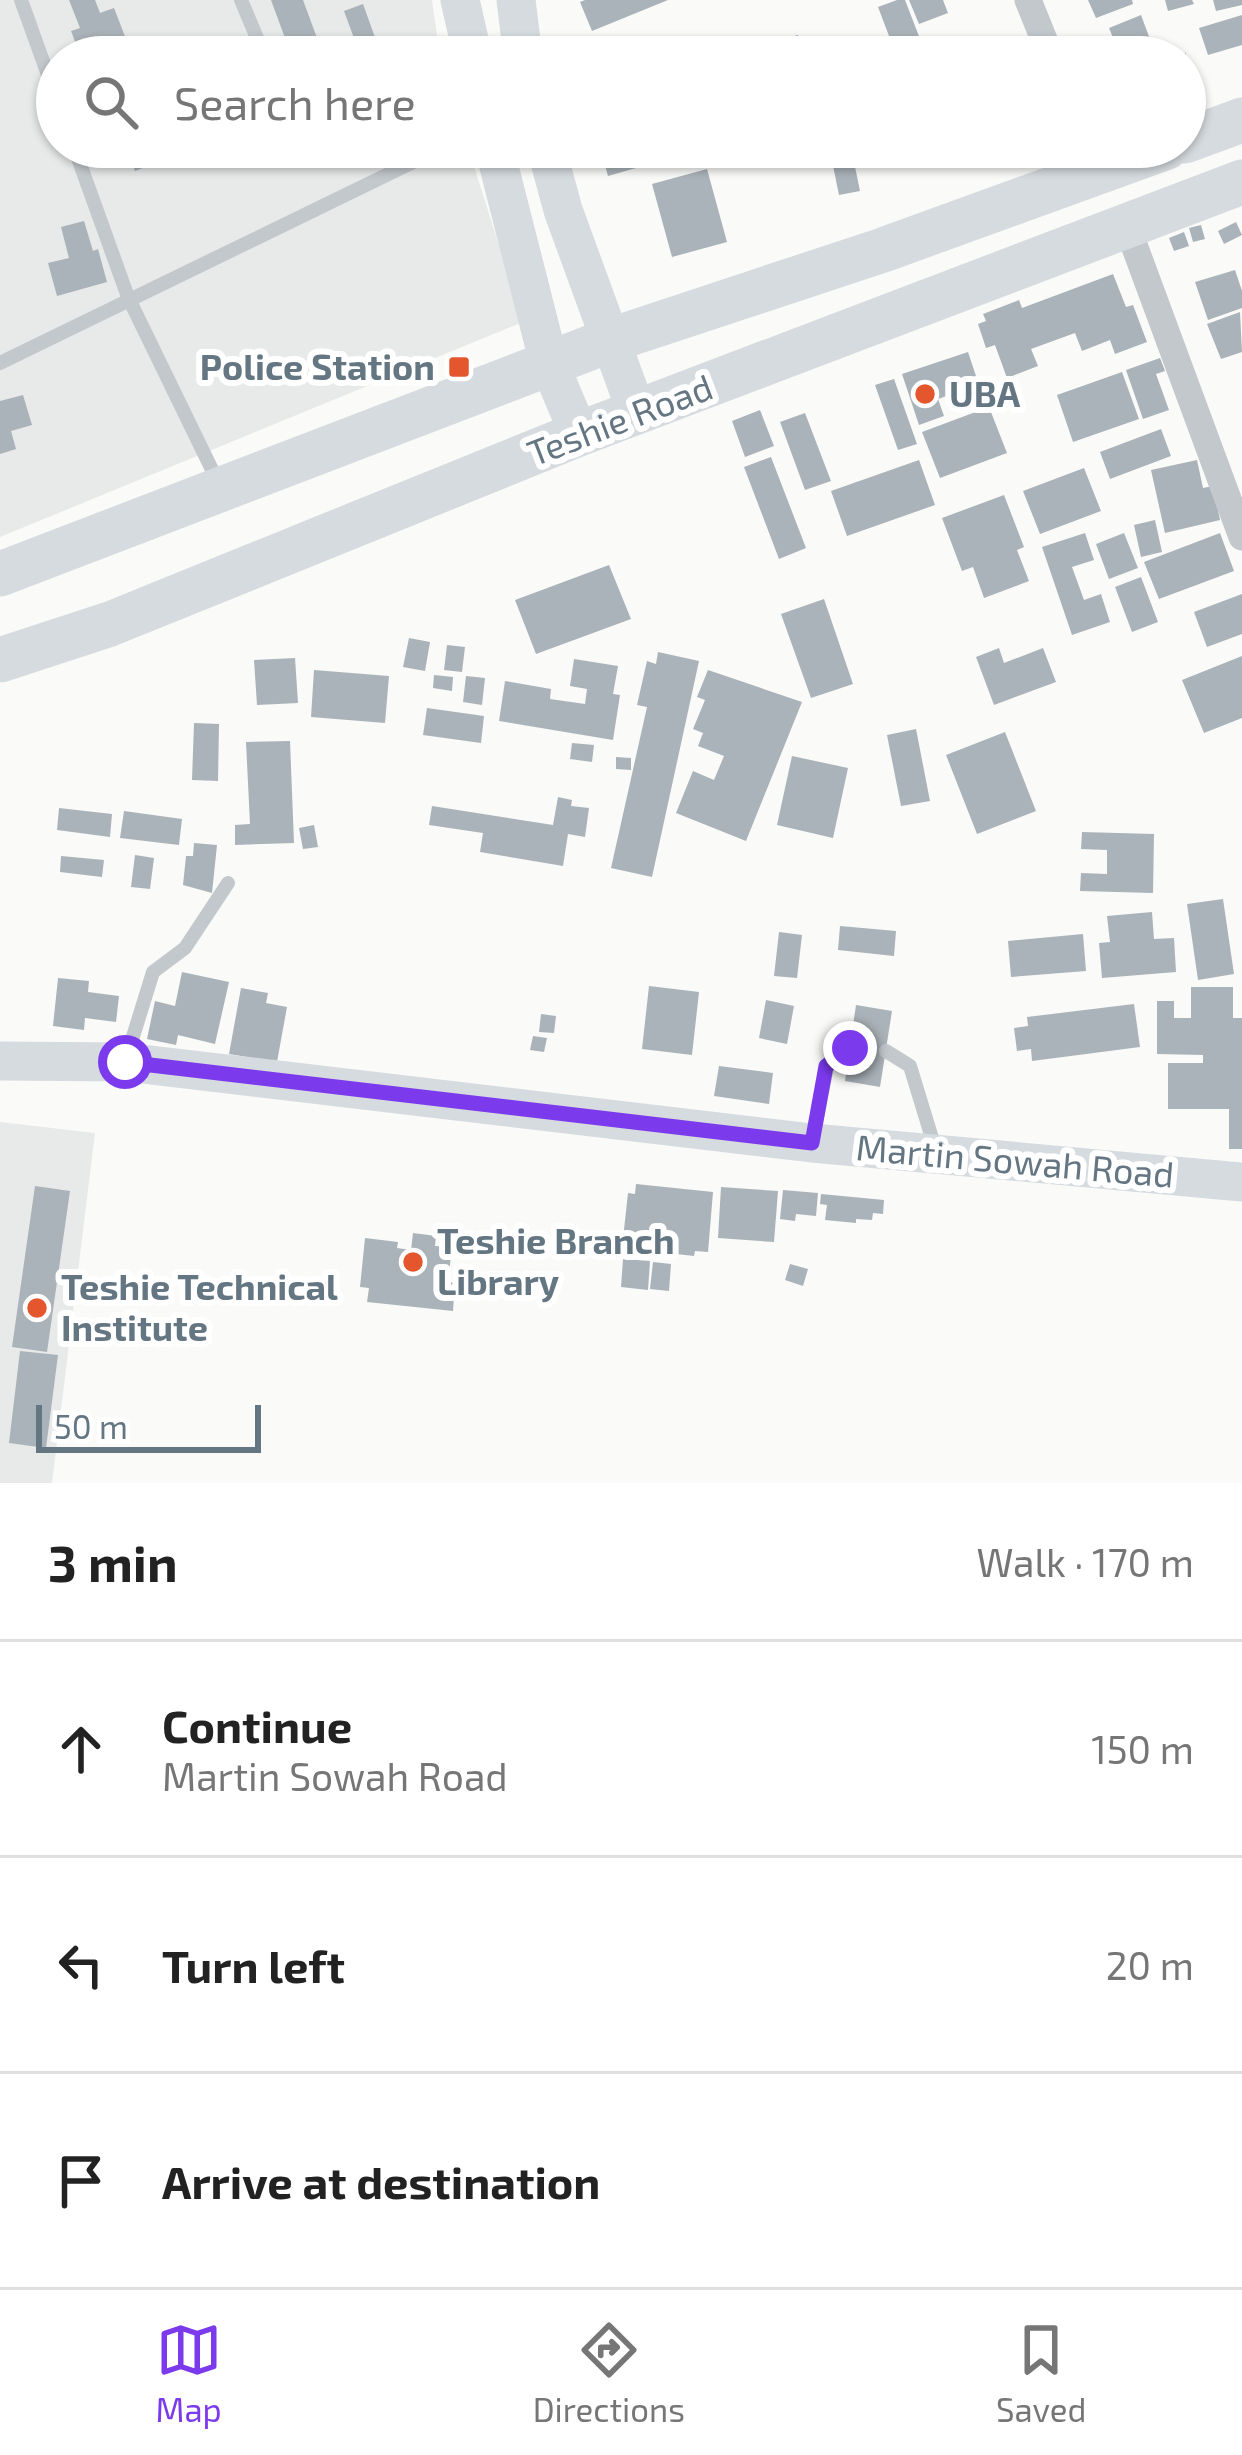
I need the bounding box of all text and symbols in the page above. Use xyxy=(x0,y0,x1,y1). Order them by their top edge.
search box xyxy=(36,36,1206,168)
icon: search xyxy=(78,69,144,135)
text: Search here xyxy=(174,75,416,129)
place label: Police Station xyxy=(200,344,435,387)
marker: Police Station xyxy=(446,354,472,380)
street label: Teshie Road xyxy=(521,364,718,474)
place label: UBA xyxy=(949,371,1021,414)
marker: UBA xyxy=(912,381,938,407)
route end xyxy=(823,1021,877,1075)
route start xyxy=(98,1035,152,1089)
street label: Martin Sowah Road xyxy=(854,1124,1176,1195)
place label: Teshie Branch Library xyxy=(437,1218,675,1303)
marker: Teshie Branch Library xyxy=(400,1249,426,1275)
place label: Teshie Technical Institute xyxy=(61,1264,338,1348)
marker: Teshie Technical Institute xyxy=(24,1295,50,1321)
scale bar xyxy=(36,1399,261,1452)
text: 50 m xyxy=(54,1406,128,1446)
text: 3 min xyxy=(48,1531,178,1592)
text: Walk · 170 m xyxy=(977,1538,1194,1585)
text: Continue xyxy=(162,1698,352,1752)
icon: ahead xyxy=(48,1716,114,1782)
text: 150 m xyxy=(1091,1725,1194,1772)
text: Martin Sowah Road xyxy=(162,1752,508,1799)
icon: left xyxy=(48,1932,114,1998)
text: Turn left xyxy=(162,1938,345,1992)
text: 20 m xyxy=(1106,1941,1194,1988)
icon: arrive xyxy=(48,2148,114,2214)
text: Arrive at destination xyxy=(162,2154,600,2208)
tab: Map xyxy=(156,2317,222,2429)
tab: Directions xyxy=(533,2317,685,2429)
tab: Saved xyxy=(996,2317,1086,2429)

